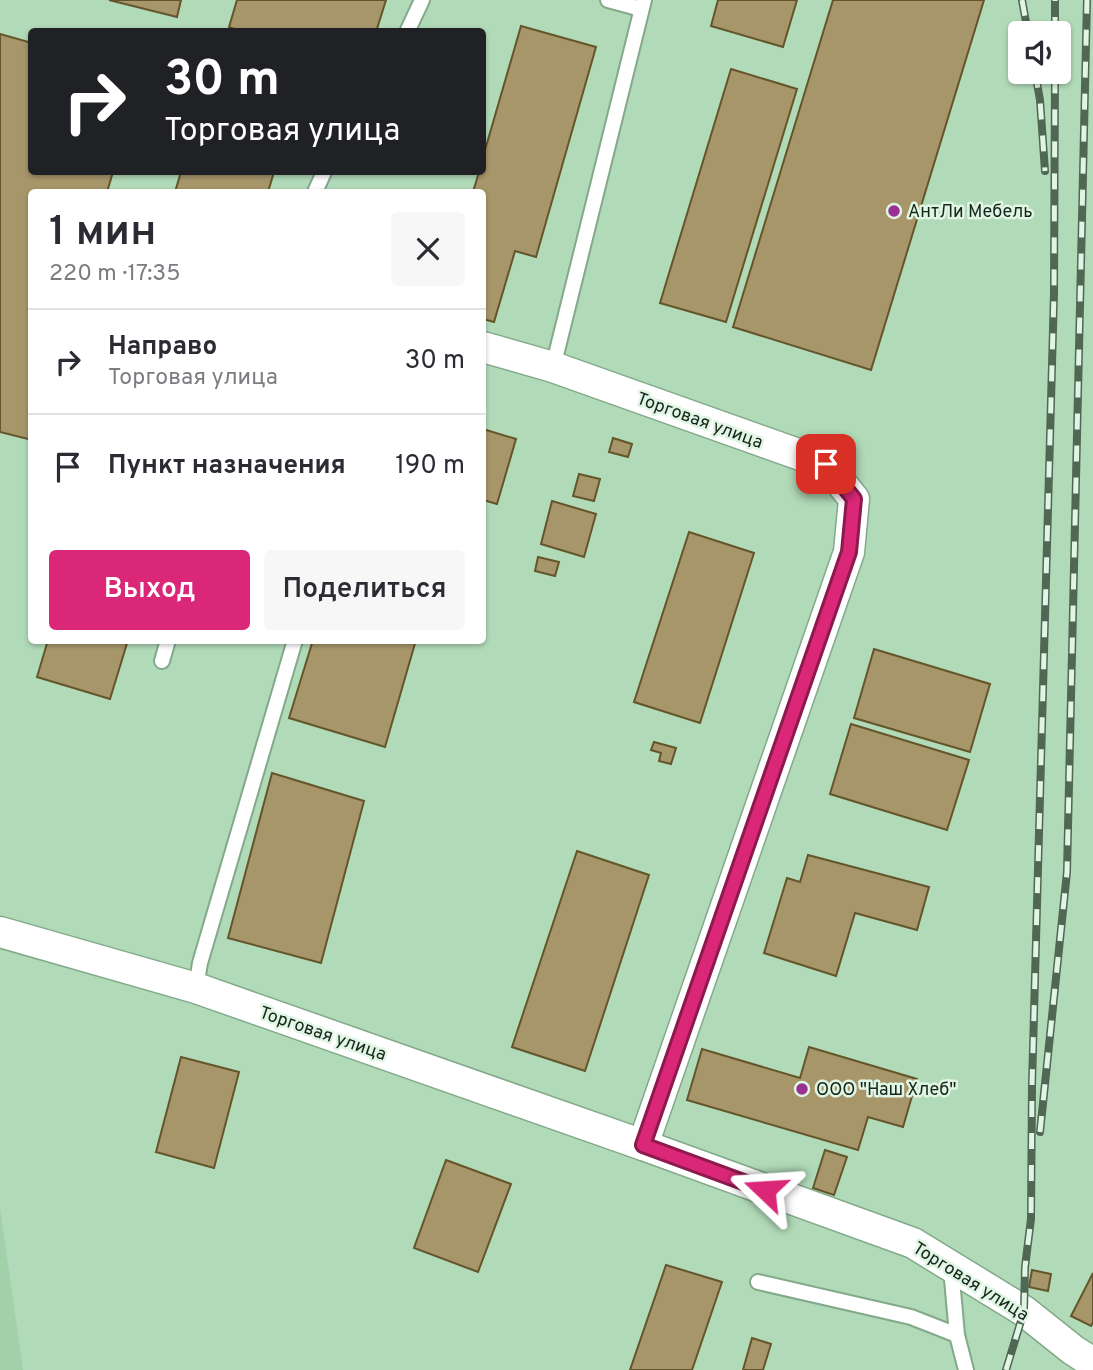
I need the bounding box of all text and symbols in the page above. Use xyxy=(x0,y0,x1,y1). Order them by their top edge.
map controls xyxy=(1008,21,1071,84)
button: sound xyxy=(1008,21,1071,84)
text: 30 m xyxy=(164,51,280,113)
icon: right xyxy=(49,56,140,147)
text: Торговая улица xyxy=(164,112,400,152)
place label: АнтЛи Мебель xyxy=(908,201,1033,224)
marker: АнтЛи Мебель xyxy=(886,203,902,219)
text: 1 мин xyxy=(49,207,156,260)
button: close xyxy=(391,212,465,286)
text: 220 m · 17:35 xyxy=(49,260,181,289)
text: Направо xyxy=(108,331,217,364)
icon: right xyxy=(49,343,87,381)
text: 30 m xyxy=(405,345,465,378)
text: Торговая улица xyxy=(108,364,278,393)
street label: Торговая улица xyxy=(633,388,766,455)
pin xyxy=(796,434,856,494)
icon: arrive xyxy=(807,445,845,483)
icon: arrive xyxy=(49,448,87,486)
text: Пункт назначения xyxy=(108,450,346,483)
text: 190 m xyxy=(395,450,465,483)
button: Выход xyxy=(49,550,250,630)
button: Поделиться xyxy=(264,550,465,630)
street label: Торговая улица xyxy=(256,1002,389,1067)
place label: ООО "Наш Хлеб" xyxy=(816,1079,957,1102)
marker: ООО "Наш Хлеб" xyxy=(794,1081,810,1097)
position arrow xyxy=(728,1153,802,1227)
street label: Торговая улица xyxy=(908,1237,1033,1327)

